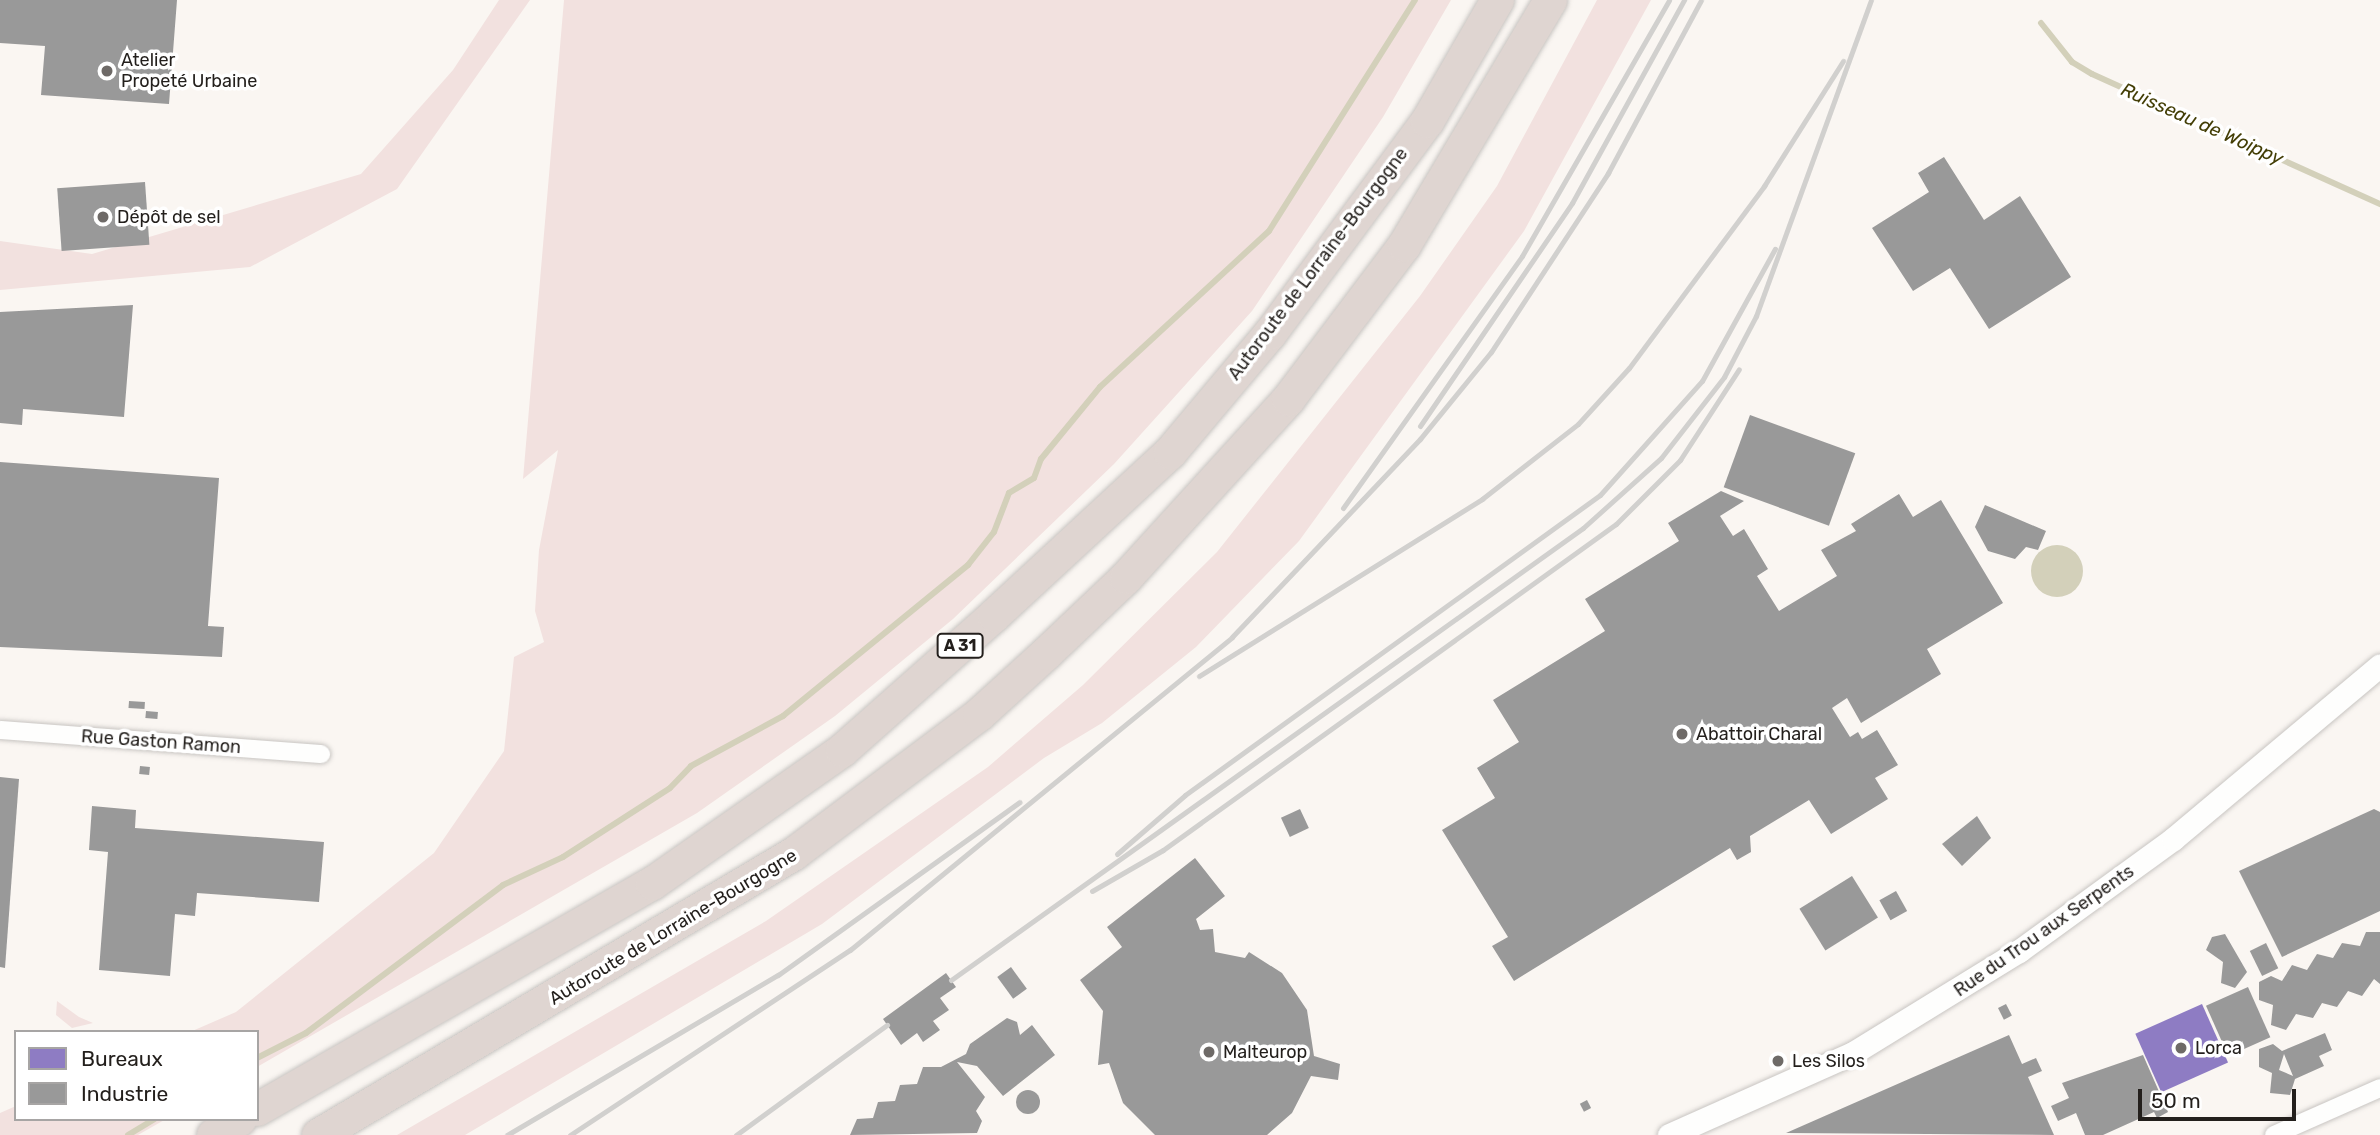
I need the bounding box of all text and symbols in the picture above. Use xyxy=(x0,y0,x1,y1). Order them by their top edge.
place label: Atelier Propeté Urbaine xyxy=(121,50,257,92)
marker: Atelier Propeté Urbaine xyxy=(99,63,115,79)
water label: Ruisseau de Woippy xyxy=(2117,78,2287,170)
street label: Autoroute de Lorraine-Bourgogne xyxy=(1224,144,1412,384)
place label: Dépôt de sel xyxy=(117,206,221,228)
marker: Dépôt de sel xyxy=(95,209,111,225)
road number: A 31 xyxy=(936,634,984,659)
place label: Abattoir Charal xyxy=(1696,723,1823,745)
street label: Rue Gaston Ramon xyxy=(80,726,242,758)
marker: Abattoir Charal xyxy=(1674,726,1690,742)
street label: Autoroute de Lorraine-Bourgogne xyxy=(545,844,801,1010)
street label: Rue du Trou aux Serpents xyxy=(1950,860,2138,1002)
legend xyxy=(14,1030,259,1121)
place label: Lorca xyxy=(2195,1037,2242,1059)
marker: Lorca xyxy=(2173,1040,2189,1056)
place label: Malteurop xyxy=(1223,1041,1307,1063)
marker: Malteurop xyxy=(1201,1044,1217,1060)
text: Bureaux xyxy=(81,1046,163,1071)
place label: Les Silos xyxy=(1792,1050,1865,1072)
marker: Les Silos xyxy=(1770,1053,1786,1069)
scale bar xyxy=(2142,1076,2300,1120)
text: Industrie xyxy=(81,1081,168,1106)
text: 50 m xyxy=(2151,1088,2201,1113)

